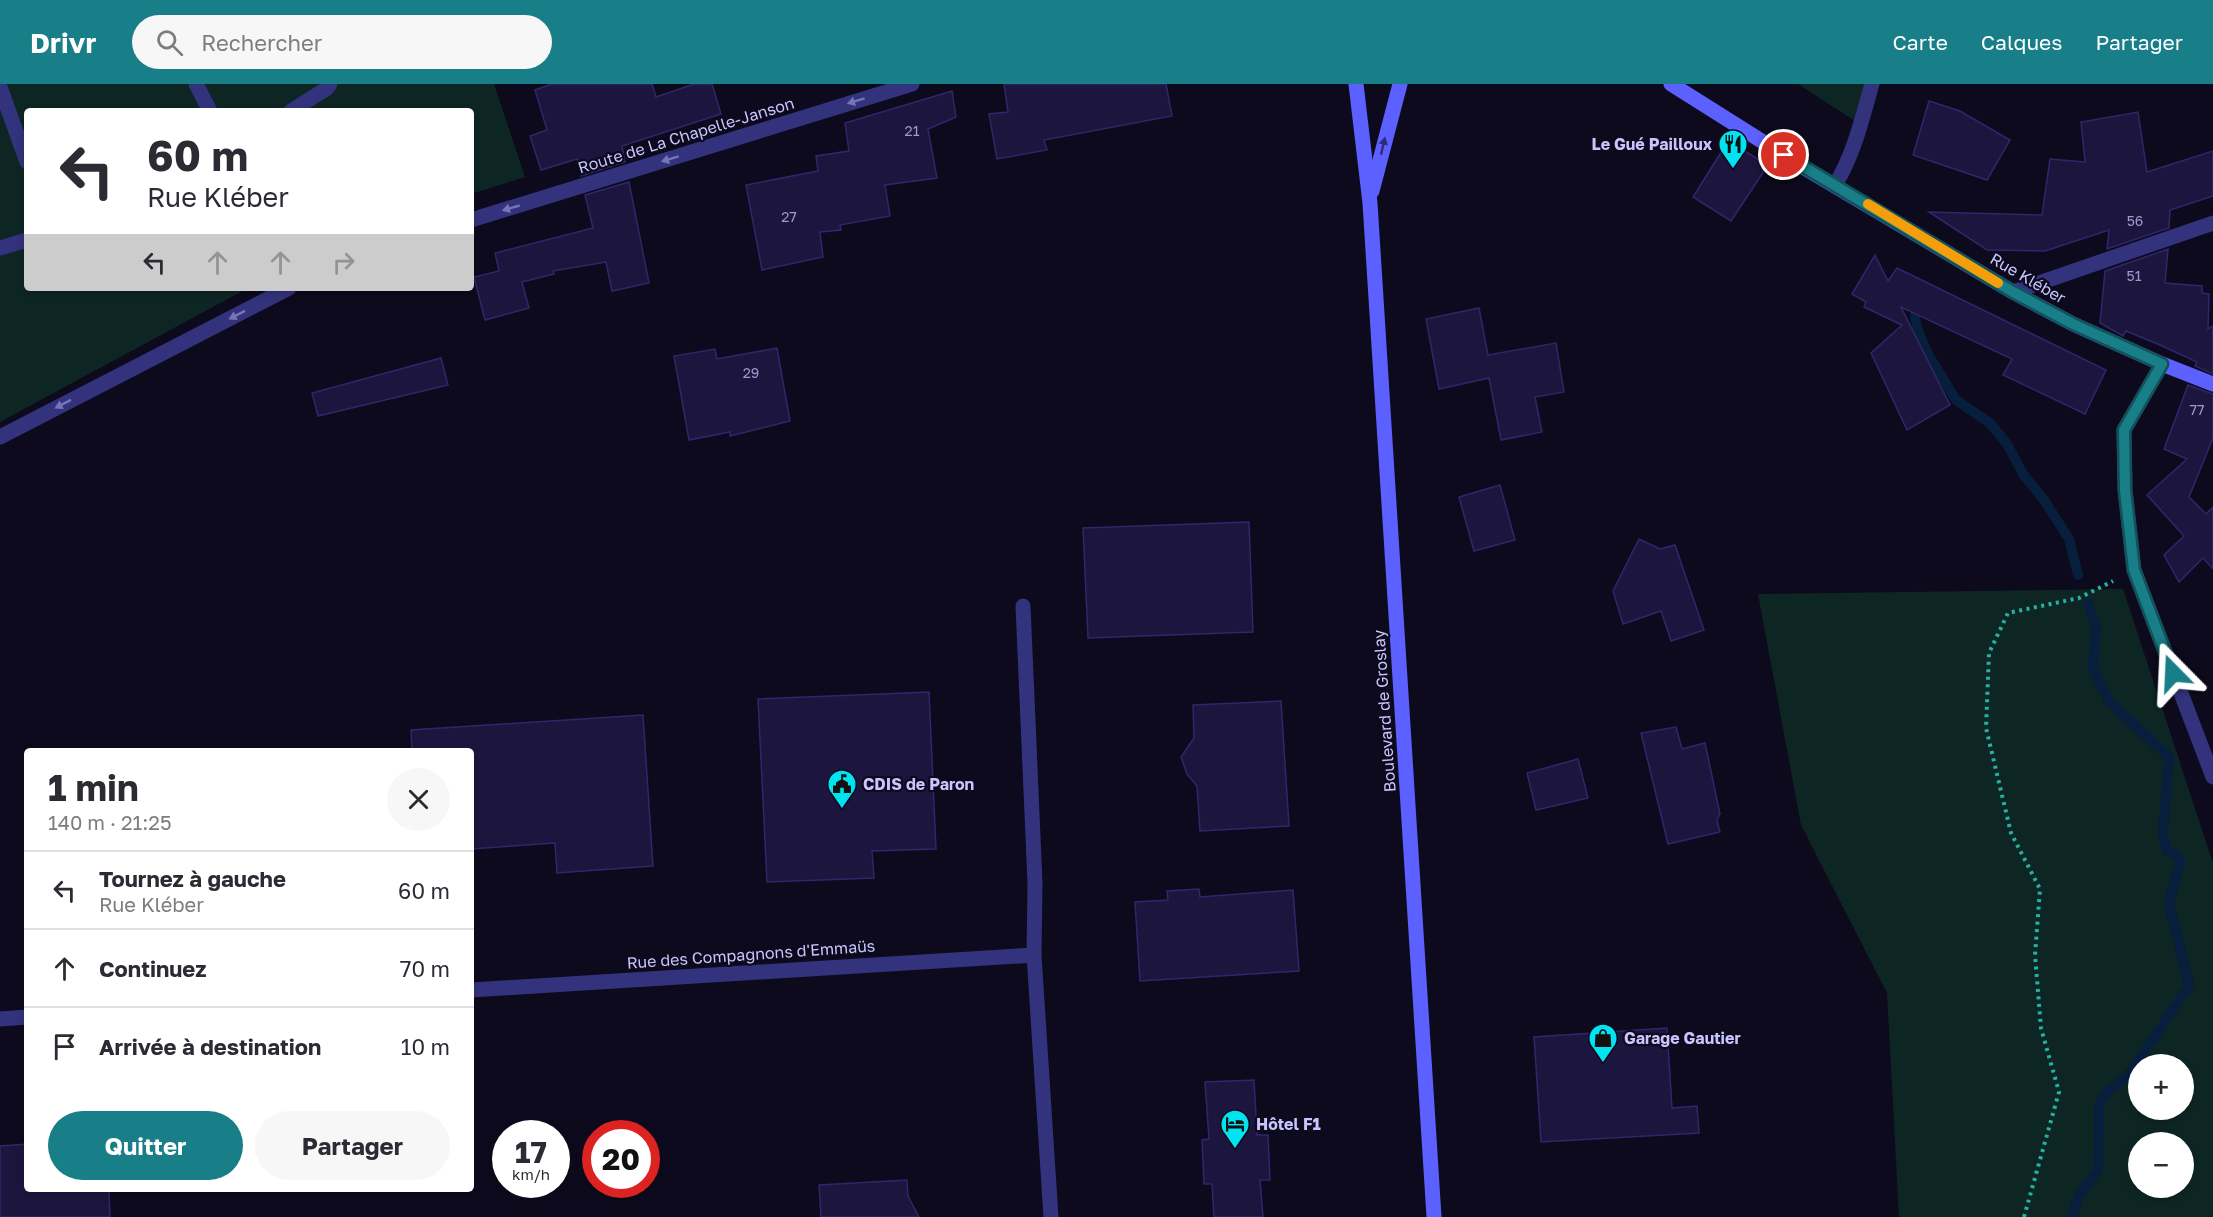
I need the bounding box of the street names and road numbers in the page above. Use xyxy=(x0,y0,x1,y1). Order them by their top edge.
street label: Route de La Chapelle-Janson xyxy=(575,93,797,177)
street label: Rue Kléber xyxy=(1987,248,2069,308)
street label: Boulevard de Groslay xyxy=(1368,629,1400,793)
street label: Rue des Compagnons d'Emmaüs xyxy=(626,935,876,973)

